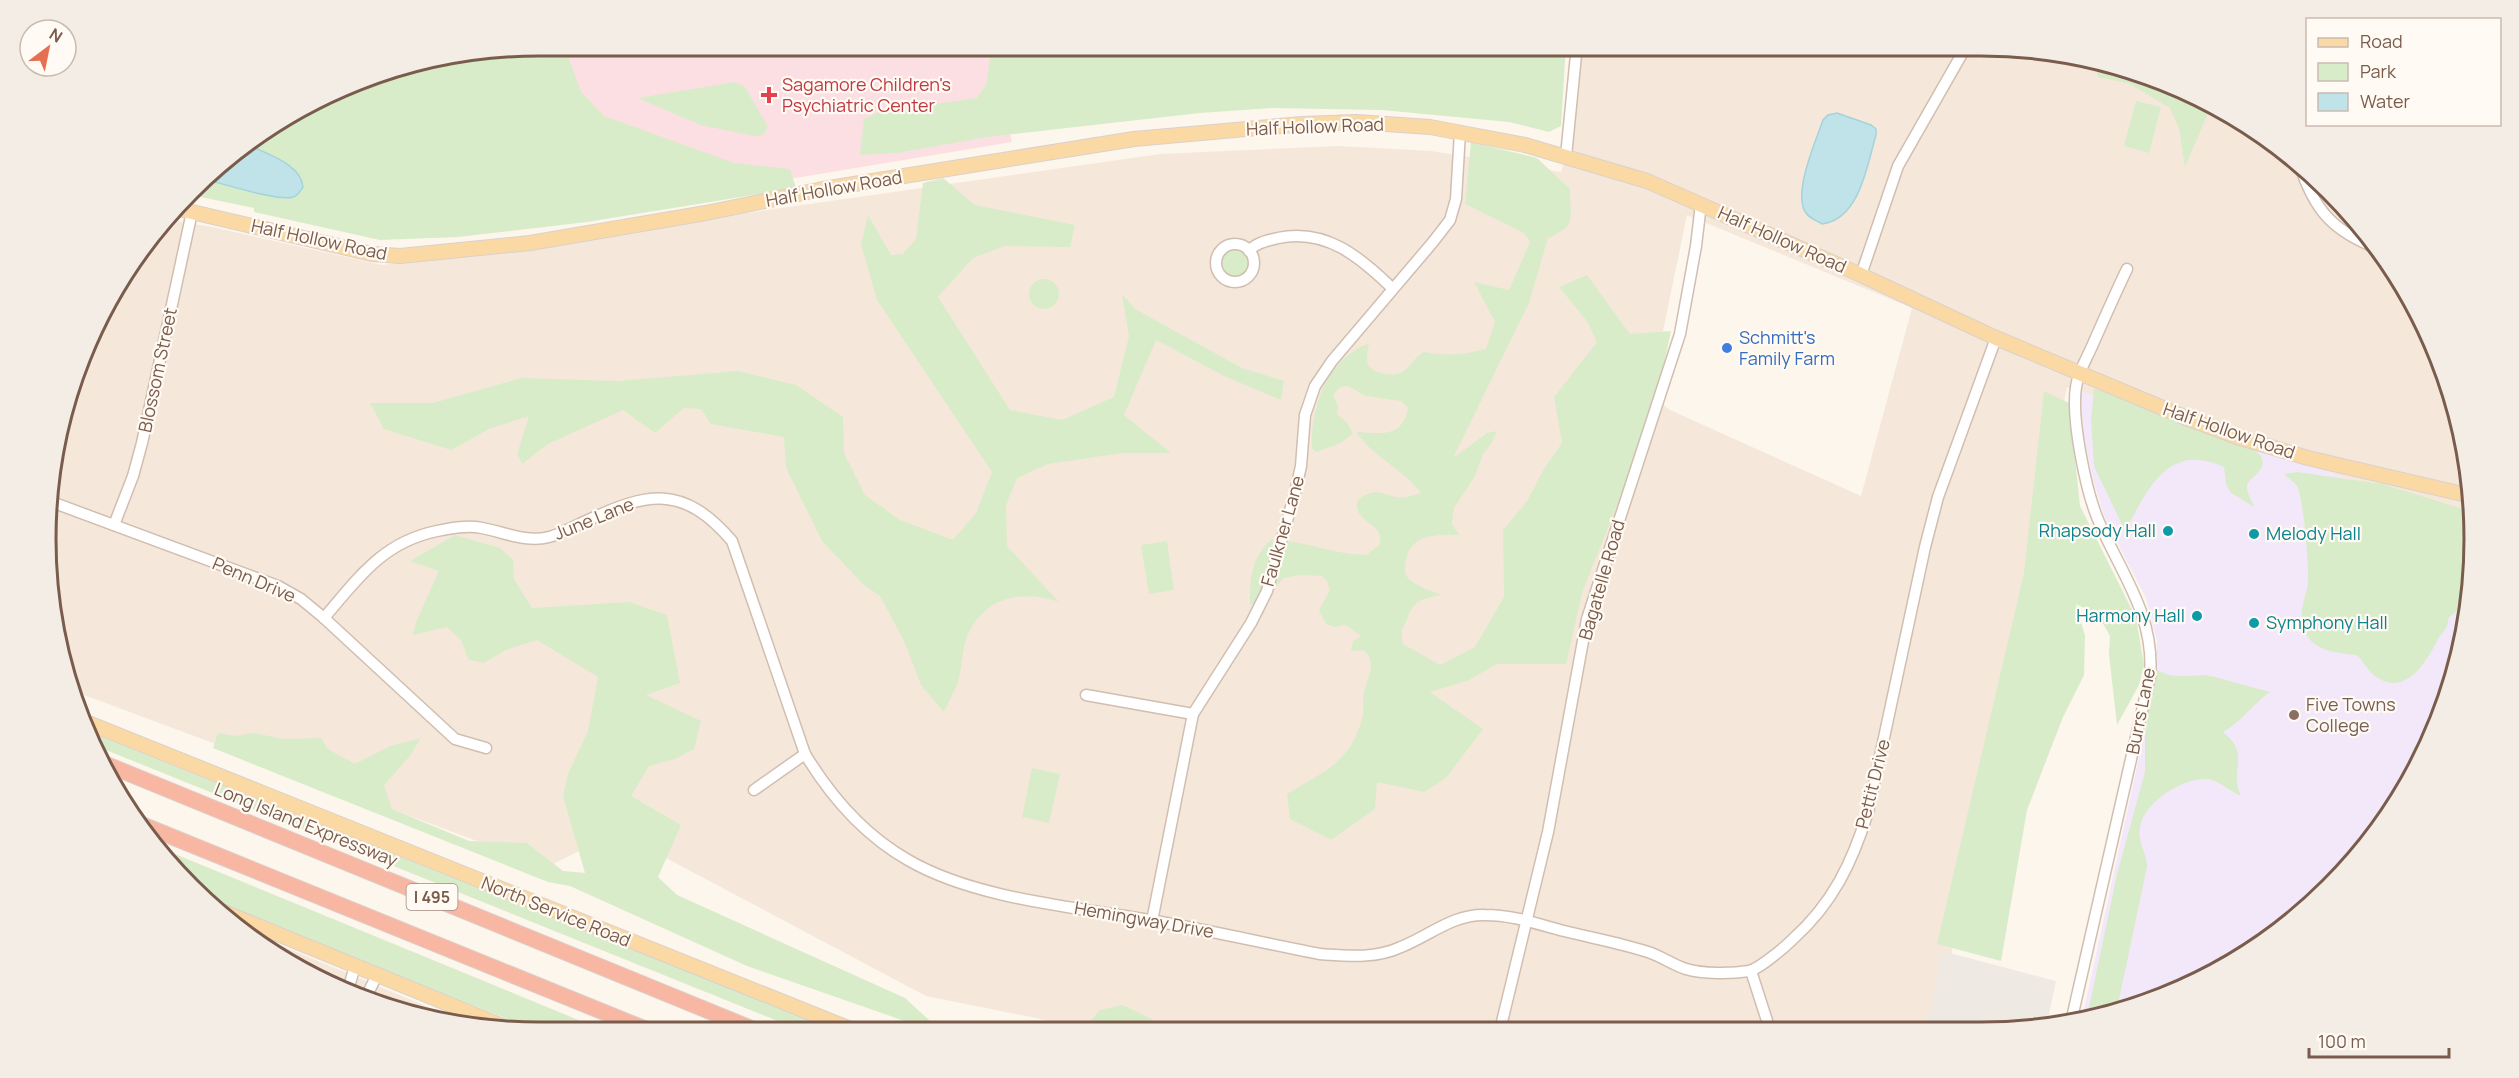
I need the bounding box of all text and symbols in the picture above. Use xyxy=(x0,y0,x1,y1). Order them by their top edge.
north arrow xyxy=(18,18,78,78)
legend xyxy=(2306,18,2501,126)
text: N xyxy=(45,23,67,48)
text: Road xyxy=(2360,29,2403,53)
text: Park xyxy=(2360,59,2397,83)
place label: Sagamore Children's Psychiatric Center xyxy=(782,72,951,117)
marker: Sagamore Children's Psychiatric Center xyxy=(760,86,778,104)
text: Water xyxy=(2360,89,2410,113)
street label: Half Hollow Road xyxy=(1245,112,1384,140)
street label: Half Hollow Road xyxy=(764,164,904,212)
street label: Half Hollow Road xyxy=(1714,200,1850,278)
street label: Half Hollow Road xyxy=(249,213,389,265)
street label: Blossom Street xyxy=(132,305,182,434)
place label: Schmitt's Family Farm xyxy=(1739,325,1835,370)
marker: Schmitt's Family Farm xyxy=(1720,341,1734,355)
street label: Half Hollow Road xyxy=(2160,396,2299,464)
street label: Faulkner Lane xyxy=(1255,473,1309,589)
street label: June Lane xyxy=(550,491,637,545)
street label: Bagatelle Road xyxy=(1572,517,1630,643)
place label: Rhapsody Hall xyxy=(2039,518,2156,542)
place label: Melody Hall xyxy=(2266,521,2361,545)
marker: Rhapsody Hall xyxy=(2161,524,2175,538)
marker: Melody Hall xyxy=(2247,527,2261,541)
street label: Penn Drive xyxy=(209,551,300,607)
place label: Harmony Hall xyxy=(2076,603,2185,627)
marker: Harmony Hall xyxy=(2190,609,2204,623)
place label: Symphony Hall xyxy=(2266,610,2388,634)
marker: Symphony Hall xyxy=(2247,616,2261,630)
street label: Burrs Lane xyxy=(2120,665,2160,756)
place label: Five Towns College xyxy=(2306,692,2396,737)
marker: Five Towns College xyxy=(2287,708,2301,722)
street label: Pettit Drive xyxy=(1849,736,1895,831)
street label: Long Island Expressway xyxy=(211,776,402,872)
street label: North Service Road xyxy=(478,870,635,952)
road number: I 495 xyxy=(406,884,458,910)
street label: Hemingway Drive xyxy=(1073,895,1216,943)
scale bar xyxy=(2309,1021,2448,1059)
text: 100 m xyxy=(2318,1029,2366,1053)

